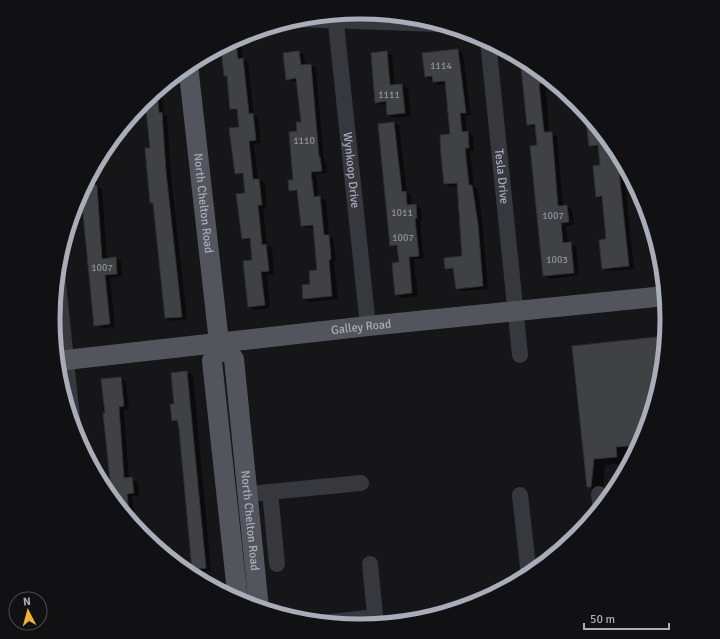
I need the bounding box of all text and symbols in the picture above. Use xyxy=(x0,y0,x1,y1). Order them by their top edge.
house number: 1114 xyxy=(430,60,452,72)
house number: 1111 xyxy=(378,89,400,101)
street label: Wynkoop Drive xyxy=(340,131,362,209)
house number: 1110 xyxy=(293,135,315,147)
street label: Tesla Drive xyxy=(491,148,512,205)
street label: North Chelton Road xyxy=(190,152,216,254)
house number: 1011 xyxy=(391,207,413,219)
house number: 1007 xyxy=(542,210,564,222)
house number: 1007 xyxy=(392,232,414,244)
house number: 1003 xyxy=(546,254,568,266)
house number: 1007 xyxy=(91,262,113,274)
street label: Galley Road xyxy=(330,317,392,338)
street label: North Chelton Road xyxy=(237,470,262,572)
north arrow xyxy=(8,591,48,631)
text: N xyxy=(23,595,31,608)
scale bar xyxy=(584,605,669,631)
text: 50 m xyxy=(590,612,615,627)

